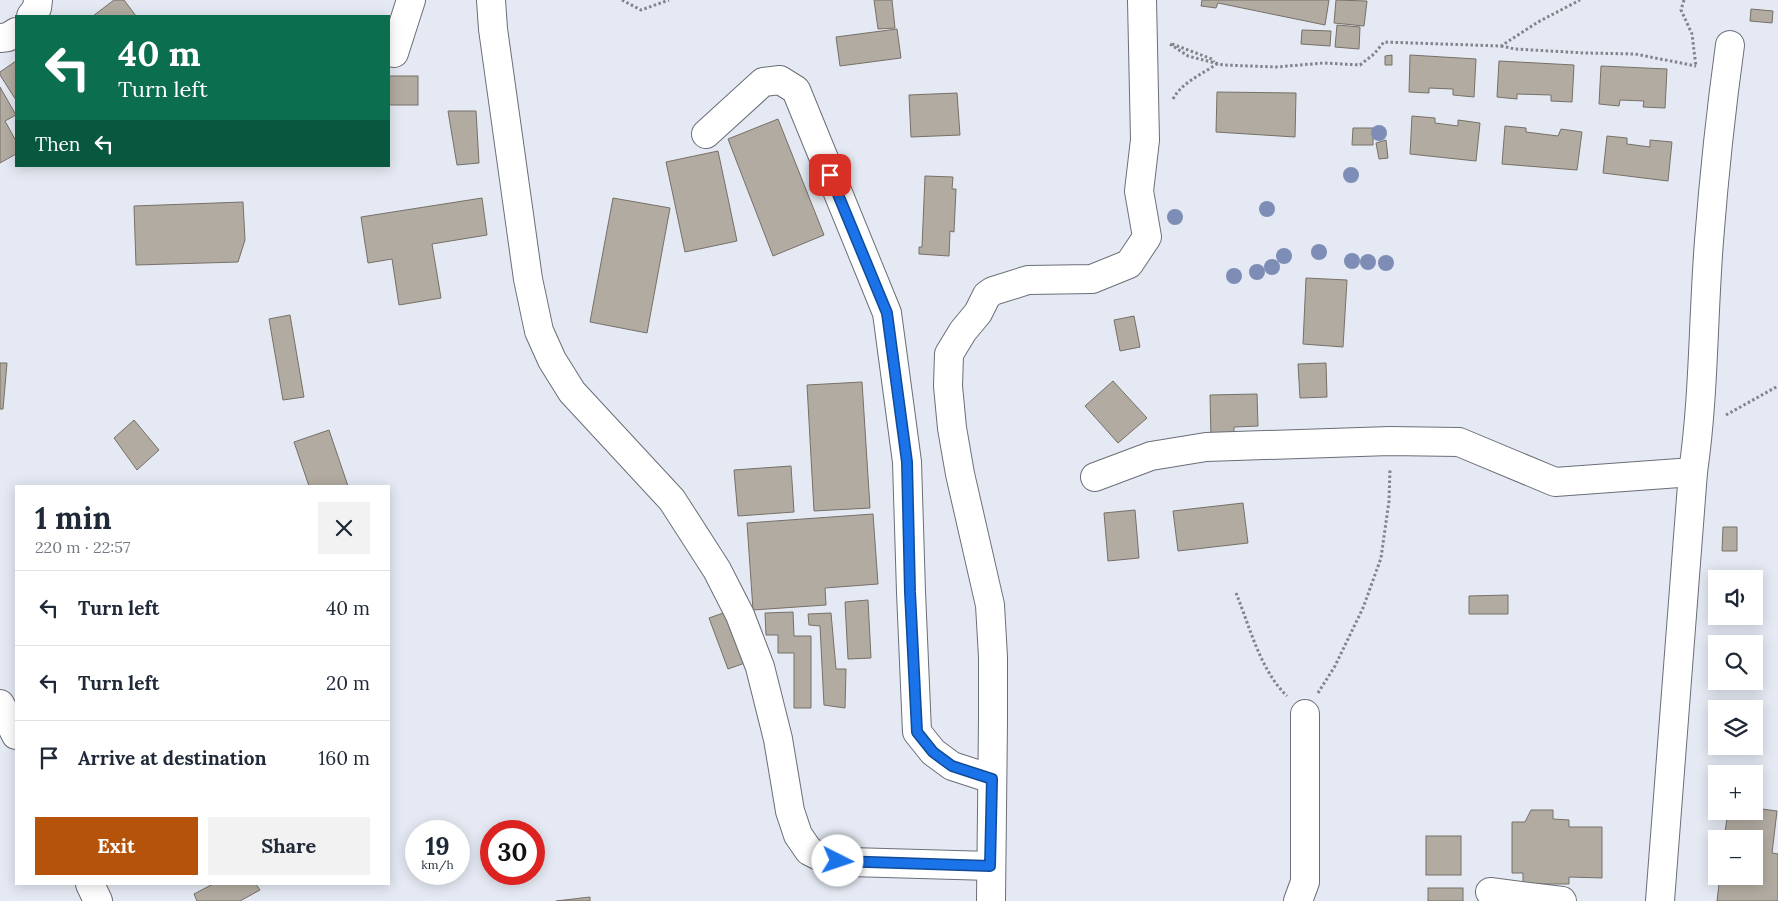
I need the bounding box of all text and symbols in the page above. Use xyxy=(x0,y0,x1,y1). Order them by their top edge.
text: 40 m xyxy=(118,31,201,76)
icon: left xyxy=(35,35,100,100)
text: Turn left xyxy=(118,75,208,103)
icon: left xyxy=(90,130,118,158)
text: Then xyxy=(35,132,80,156)
pin xyxy=(809,154,851,196)
icon: arrive xyxy=(816,161,844,189)
text: 1 min xyxy=(35,499,112,537)
button: close xyxy=(318,502,370,554)
text: 220 m · 22:57 xyxy=(35,537,130,557)
map controls xyxy=(1708,570,1763,885)
button: sound xyxy=(1708,570,1763,625)
icon: left xyxy=(35,594,63,622)
text: Turn left xyxy=(78,596,159,620)
text: 40 m xyxy=(326,596,370,620)
button: search xyxy=(1708,635,1763,690)
icon: left xyxy=(35,669,63,697)
text: Turn left xyxy=(78,671,159,695)
text: 20 m xyxy=(326,671,370,695)
button: layers xyxy=(1708,700,1763,755)
icon: arrive xyxy=(35,744,63,772)
text: Arrive at destination xyxy=(78,746,267,770)
text: 160 m xyxy=(318,746,370,770)
button: + xyxy=(1708,765,1763,820)
button: Exit xyxy=(35,817,198,875)
button: Share xyxy=(208,817,370,875)
speed limit sign: 30 xyxy=(480,820,545,885)
text: 19 xyxy=(425,830,450,862)
button: − xyxy=(1708,830,1763,885)
position arrow xyxy=(811,834,863,886)
text: km/h xyxy=(421,857,454,872)

